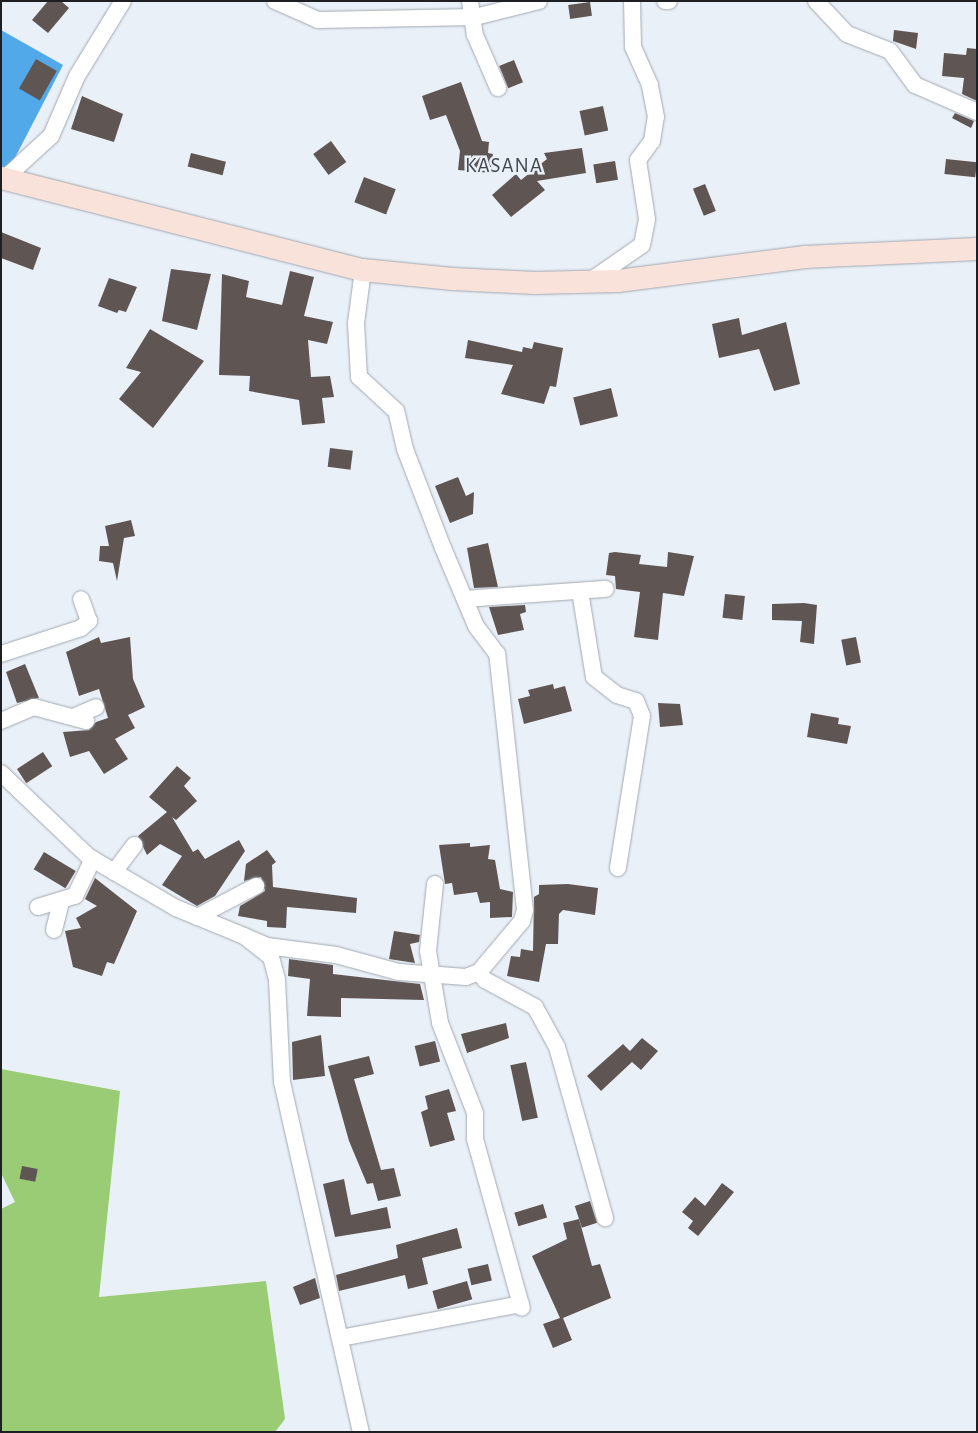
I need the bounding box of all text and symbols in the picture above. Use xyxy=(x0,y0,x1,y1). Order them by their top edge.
district label: KASANA xyxy=(464,153,544,179)

